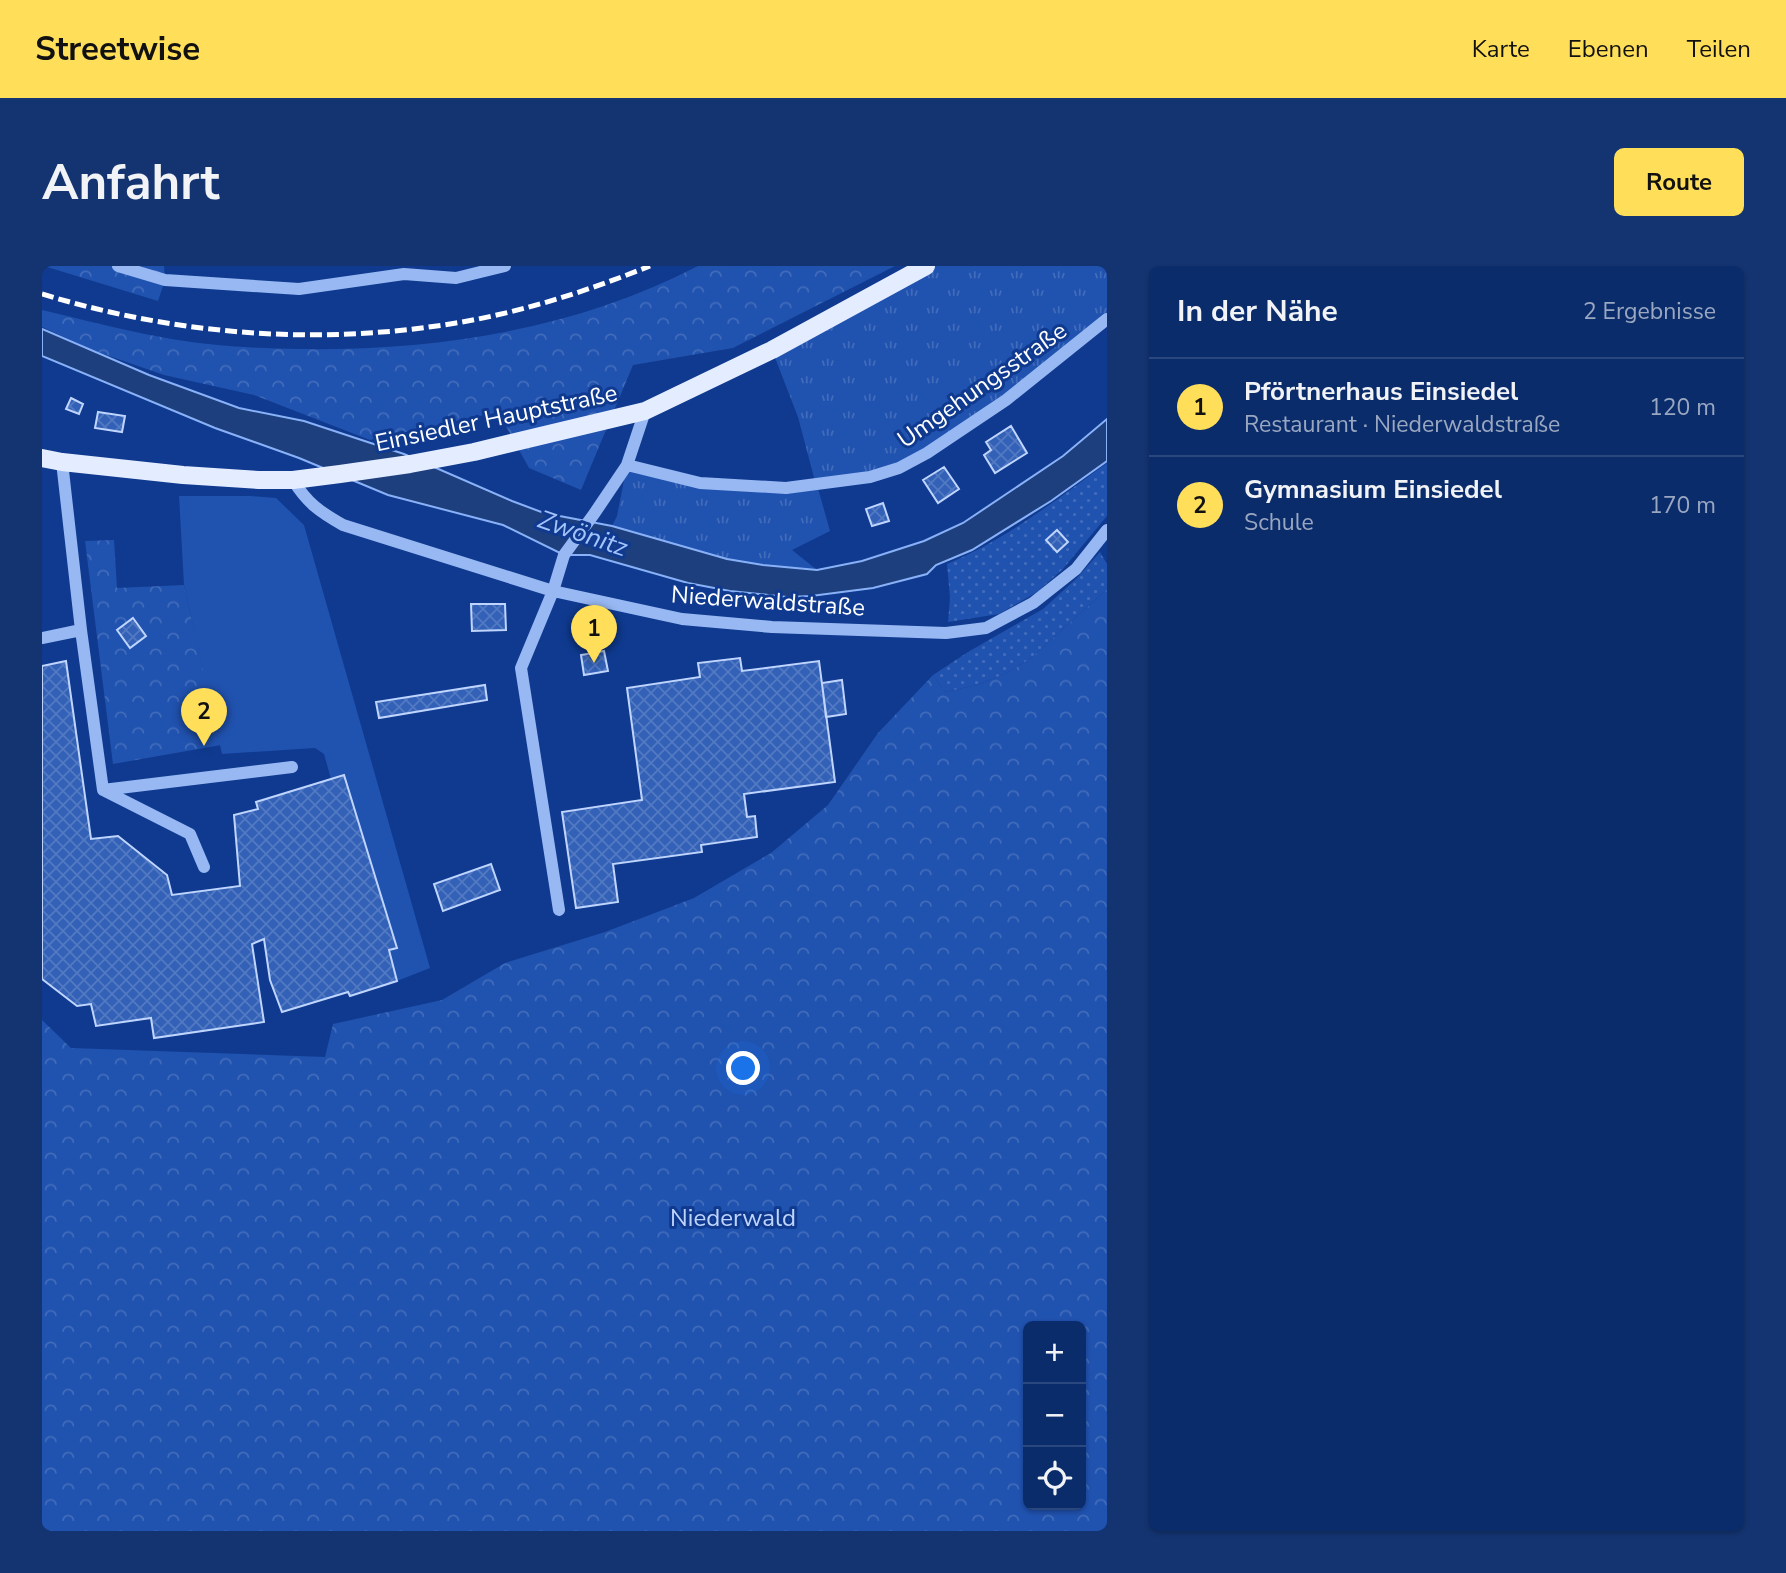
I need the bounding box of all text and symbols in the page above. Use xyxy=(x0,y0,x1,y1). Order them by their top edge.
text: Streetwise xyxy=(35,27,200,72)
text: Karte xyxy=(1472,33,1530,65)
text: Ebenen xyxy=(1568,33,1649,65)
text: Teilen xyxy=(1687,33,1751,65)
button: Route xyxy=(1614,148,1744,216)
text: Anfahrt xyxy=(42,149,220,216)
text: In der Nähe xyxy=(1177,291,1338,332)
text: 2 Ergebnisse xyxy=(1583,296,1716,327)
street label: Umgehungsstraße xyxy=(891,315,1073,455)
text: Pförtnerhaus Einsiedel xyxy=(1244,374,1518,409)
street label: Einsiedler Hauptstraße xyxy=(372,377,620,459)
text: 1 xyxy=(1193,392,1207,423)
text: 120 m xyxy=(1649,392,1716,423)
text: Restaurant · Niederwaldstraße xyxy=(1244,409,1560,440)
text: Gymnasium Einsiedel xyxy=(1244,472,1502,507)
text: 2 xyxy=(1193,490,1207,521)
text: 170 m xyxy=(1649,490,1716,521)
water label: Zwönitz xyxy=(533,502,632,565)
text: Schule xyxy=(1244,507,1314,538)
street label: Niederwaldstraße xyxy=(670,578,866,624)
pin: 1 xyxy=(571,605,617,663)
pin: 2 xyxy=(181,688,227,746)
your location xyxy=(726,1051,760,1085)
park label: Niederwald xyxy=(670,1202,796,1234)
map controls xyxy=(1023,1321,1086,1510)
button: + xyxy=(1023,1321,1086,1384)
button: − xyxy=(1023,1384,1086,1447)
button: locate xyxy=(1023,1447,1086,1510)

